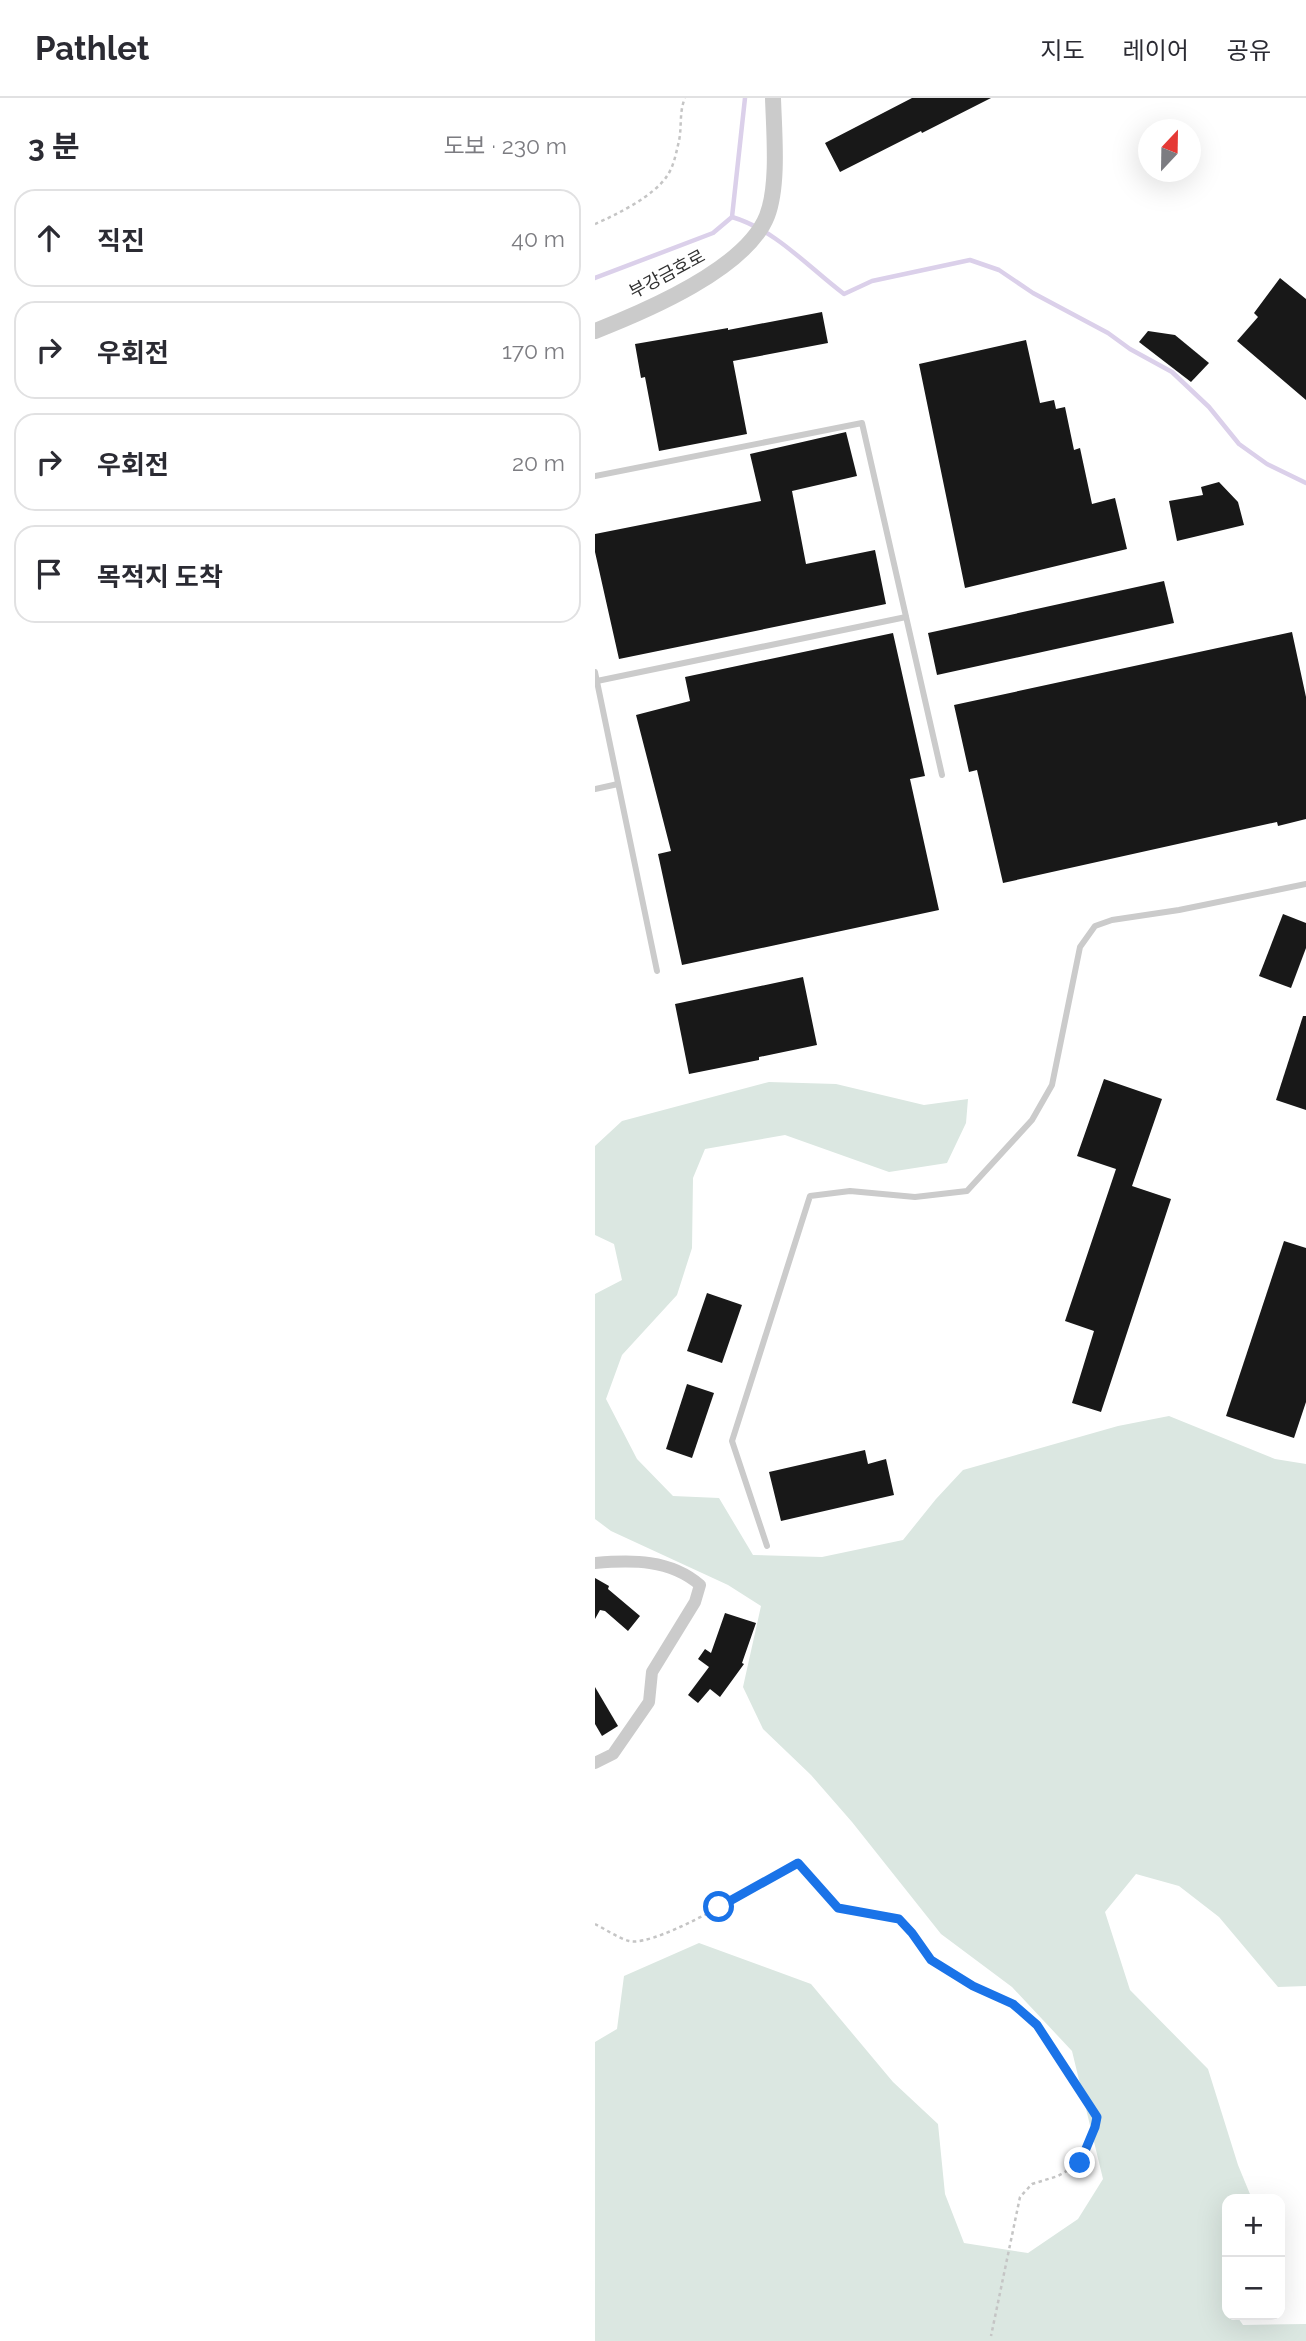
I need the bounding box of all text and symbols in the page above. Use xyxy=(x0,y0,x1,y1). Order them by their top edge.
text: Pathlet xyxy=(35,29,149,68)
text: 지도 xyxy=(1040,36,1085,65)
text: 레이어 xyxy=(1123,36,1189,65)
text: 공유 xyxy=(1227,36,1271,65)
north arrow xyxy=(1138,119,1201,182)
text: 3 분 xyxy=(28,129,80,164)
text: 도보 · 230 m xyxy=(443,132,567,159)
icon: ahead xyxy=(30,219,68,257)
text: 40 m xyxy=(511,225,565,252)
text: 직진 xyxy=(97,226,145,256)
street label: 부강금호로 xyxy=(625,245,708,302)
icon: right xyxy=(30,331,68,369)
text: 170 m xyxy=(502,337,565,364)
text: 우회전 xyxy=(97,338,169,368)
icon: right xyxy=(30,443,68,481)
text: 20 m xyxy=(512,449,565,476)
text: 우회전 xyxy=(97,450,169,480)
icon: arrive xyxy=(30,555,68,593)
text: 목적지 도착 xyxy=(97,562,223,592)
route start xyxy=(703,1891,734,1922)
route end xyxy=(1064,2147,1095,2178)
map controls xyxy=(1222,2194,1285,2320)
button: + xyxy=(1222,2194,1285,2257)
button: − xyxy=(1222,2257,1285,2320)

